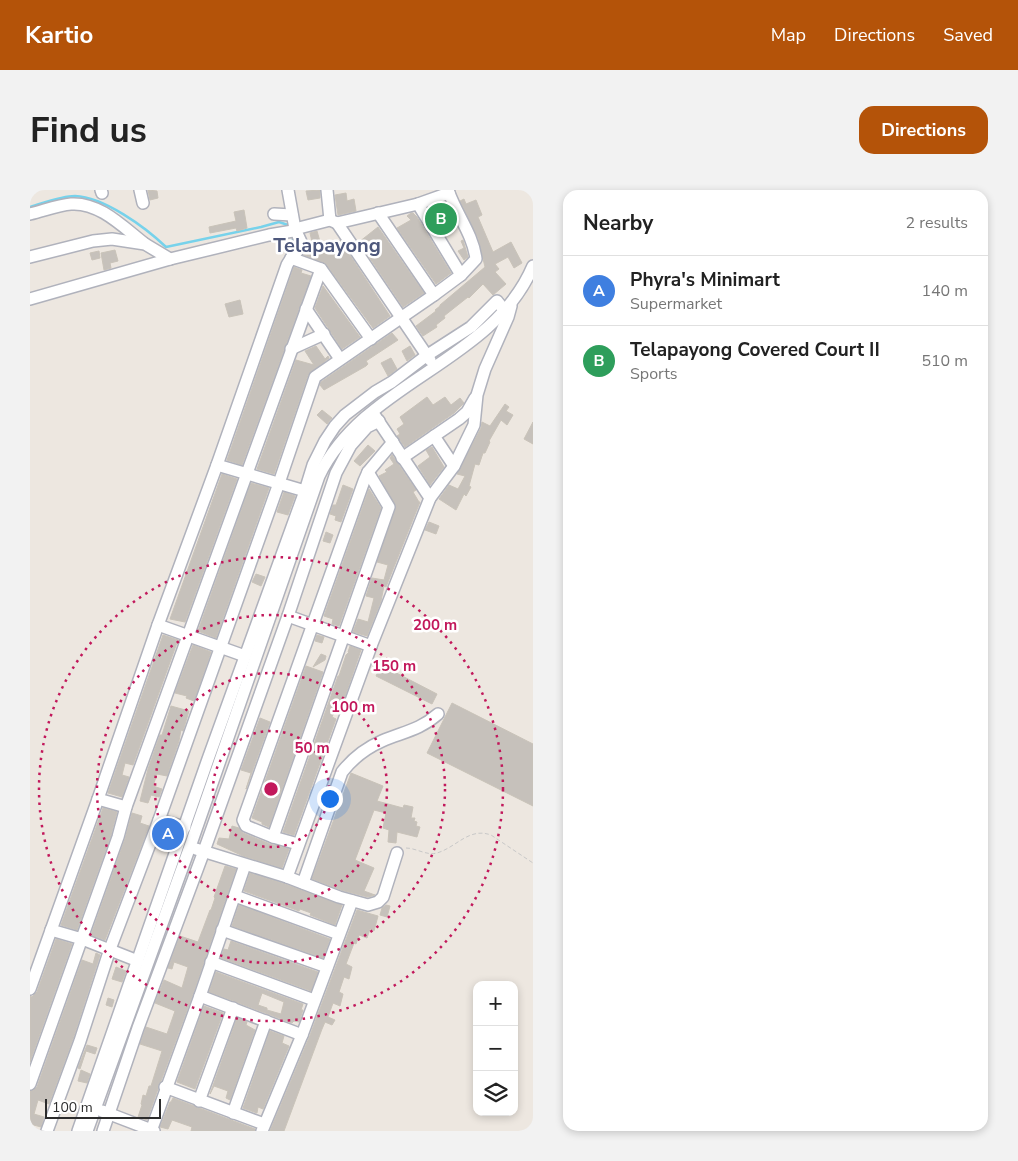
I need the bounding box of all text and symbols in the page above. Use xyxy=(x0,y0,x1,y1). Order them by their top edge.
text: Kartio xyxy=(25,19,93,51)
text: Map xyxy=(771,23,806,47)
text: Directions xyxy=(834,23,915,47)
text: Saved xyxy=(943,23,993,47)
button: Directions xyxy=(859,106,988,154)
text: Find us xyxy=(30,107,147,154)
pin: B xyxy=(425,200,457,238)
text: Nearby xyxy=(583,209,653,237)
text: 2 results xyxy=(906,212,968,234)
district label: Telapayong xyxy=(273,232,381,259)
text: Phyra's Minimart xyxy=(630,267,780,293)
text: A xyxy=(593,280,605,302)
text: 140 m xyxy=(921,280,968,302)
text: Supermarket xyxy=(630,293,722,315)
text: Telapayong Covered Court II xyxy=(630,337,880,363)
text: B xyxy=(593,350,605,372)
text: 510 m xyxy=(921,350,968,372)
text: Sports xyxy=(630,363,678,385)
text: 200 m xyxy=(413,615,457,635)
text: 150 m xyxy=(372,656,416,676)
text: 100 m xyxy=(331,697,375,717)
text: 50 m xyxy=(294,738,330,758)
centre of rings xyxy=(262,780,280,798)
your location xyxy=(317,786,343,812)
pin: A xyxy=(152,815,184,853)
map controls xyxy=(473,981,518,1116)
button: + xyxy=(473,981,518,1026)
button: − xyxy=(473,1026,518,1071)
button: layers xyxy=(473,1071,518,1116)
scale bar xyxy=(45,1096,161,1119)
text: 100 m xyxy=(52,1098,93,1117)

